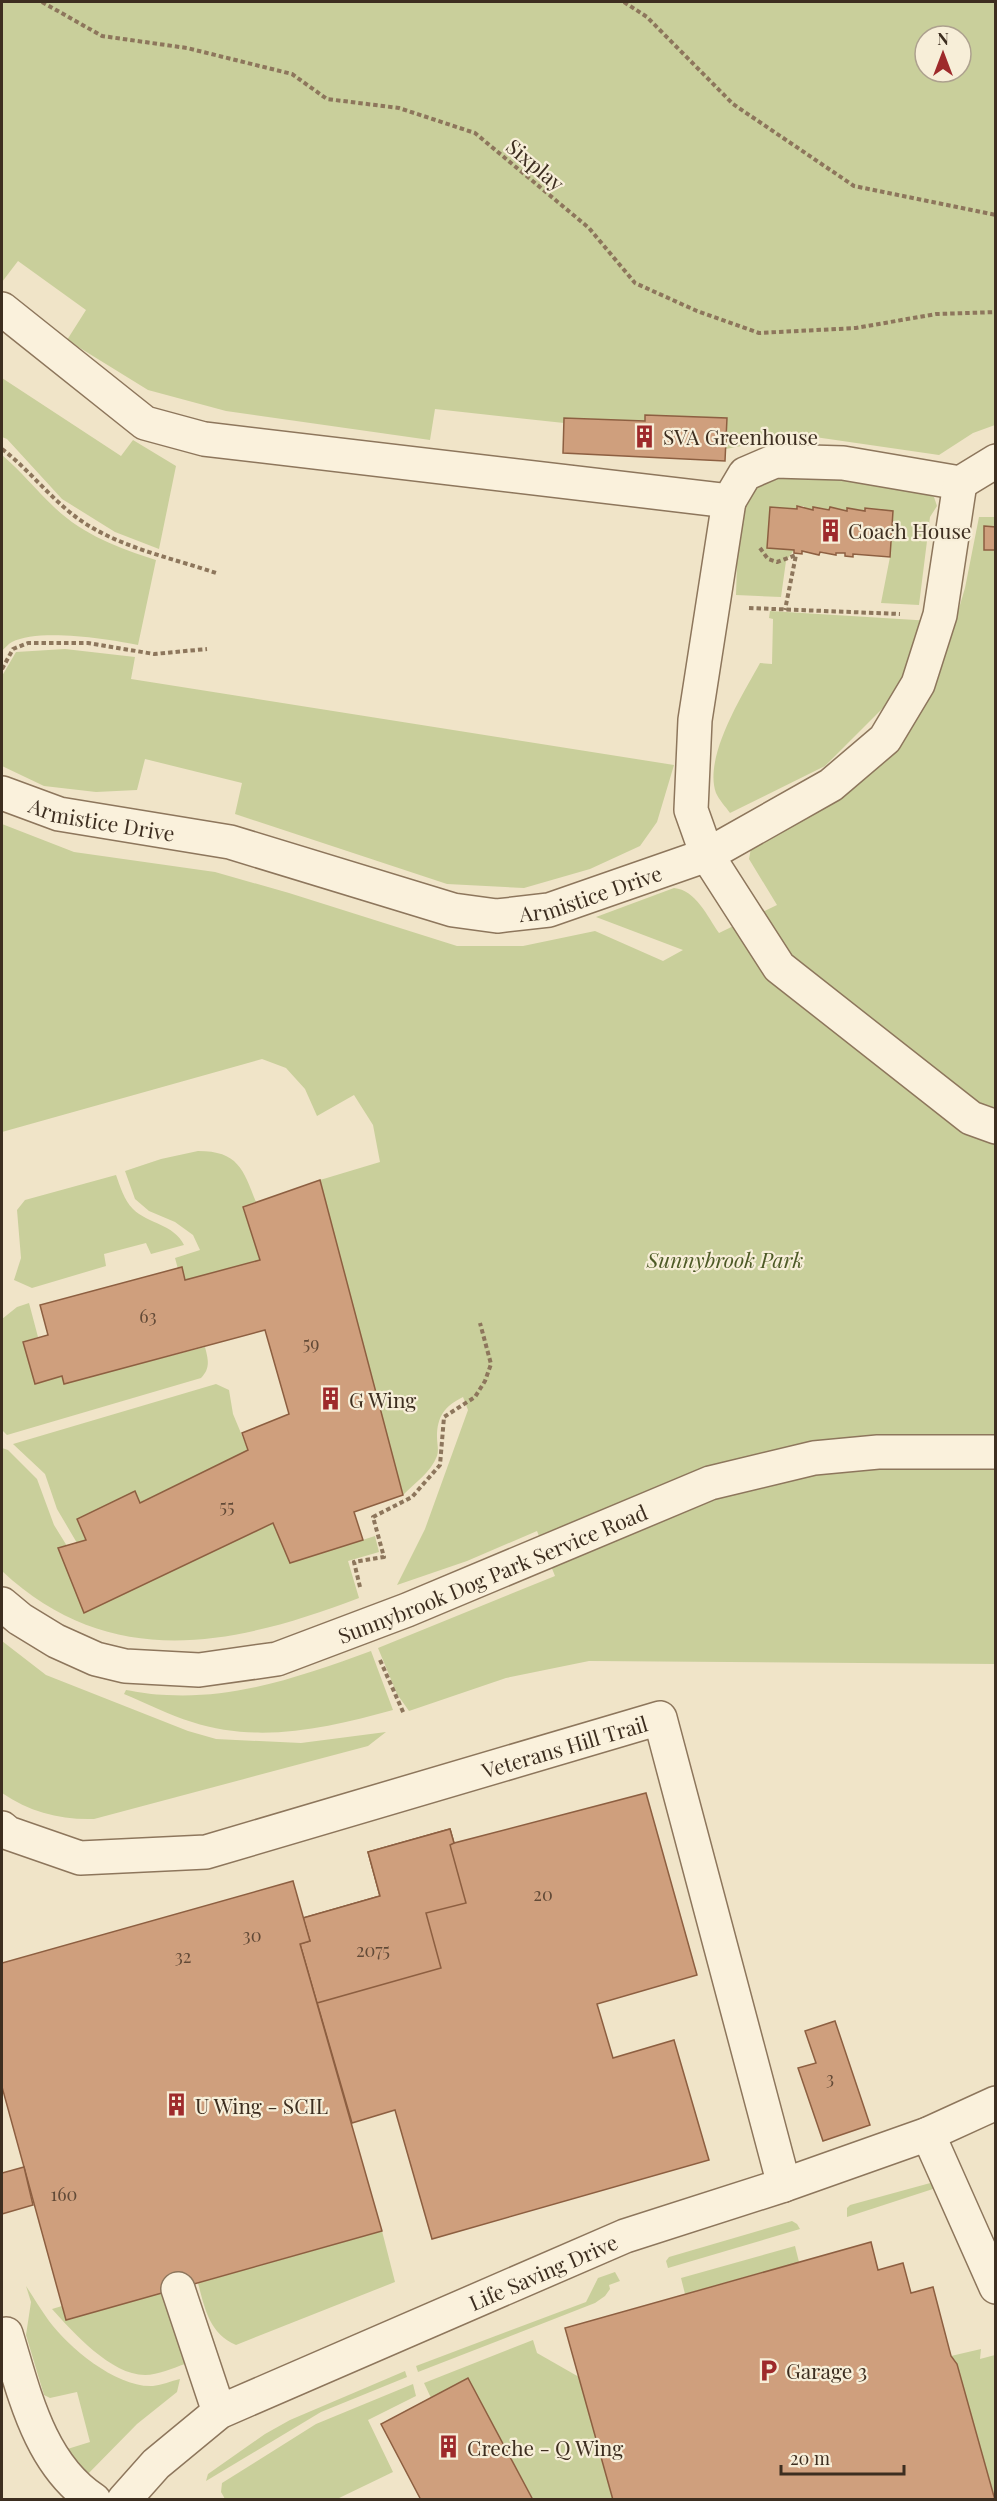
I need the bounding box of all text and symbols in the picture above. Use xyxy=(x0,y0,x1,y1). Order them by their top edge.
north arrow xyxy=(913,24,973,84)
text: N xyxy=(937,28,949,49)
street label: Sixplay xyxy=(501,132,571,197)
place label: SVA Greenhouse xyxy=(663,422,818,450)
building icon: SVA Greenhouse xyxy=(632,423,658,449)
place label: Coach House xyxy=(848,516,971,544)
building icon: Coach House xyxy=(817,517,843,543)
street label: Armistice Drive xyxy=(24,790,177,847)
street label: Armistice Drive xyxy=(517,858,665,927)
park label: Sunnybrook Park xyxy=(646,1245,804,1273)
house number: 63 xyxy=(139,1304,157,1328)
house number: 59 xyxy=(303,1331,319,1355)
place label: G Wing xyxy=(349,1385,416,1413)
building icon: G Wing xyxy=(318,1386,344,1412)
house number: 55 xyxy=(220,1494,234,1518)
street label: Sunnybrook Dog Park Service Road xyxy=(334,1497,651,1649)
street label: Veterans Hill Trail xyxy=(477,1708,651,1784)
house number: 20 xyxy=(533,1882,553,1906)
house number: 30 xyxy=(243,1923,261,1947)
house number: 2075 xyxy=(356,1938,390,1962)
house number: 32 xyxy=(175,1944,191,1968)
house number: 3 xyxy=(826,2066,834,2090)
place label: U Wing - SCIL xyxy=(195,2091,328,2119)
building icon: U Wing - SCIL xyxy=(164,2092,190,2118)
house number: 160 xyxy=(51,2182,77,2206)
street label: Life Saving Drive xyxy=(464,2227,622,2316)
place label: Garage 3 xyxy=(786,2356,867,2384)
parking icon: Garage 3 xyxy=(755,2357,781,2383)
place label: Creche - Q Wing xyxy=(467,2433,623,2461)
building icon: Creche - Q Wing xyxy=(436,2434,462,2460)
scale bar xyxy=(781,2438,904,2476)
text: 20 m xyxy=(790,2446,830,2470)

